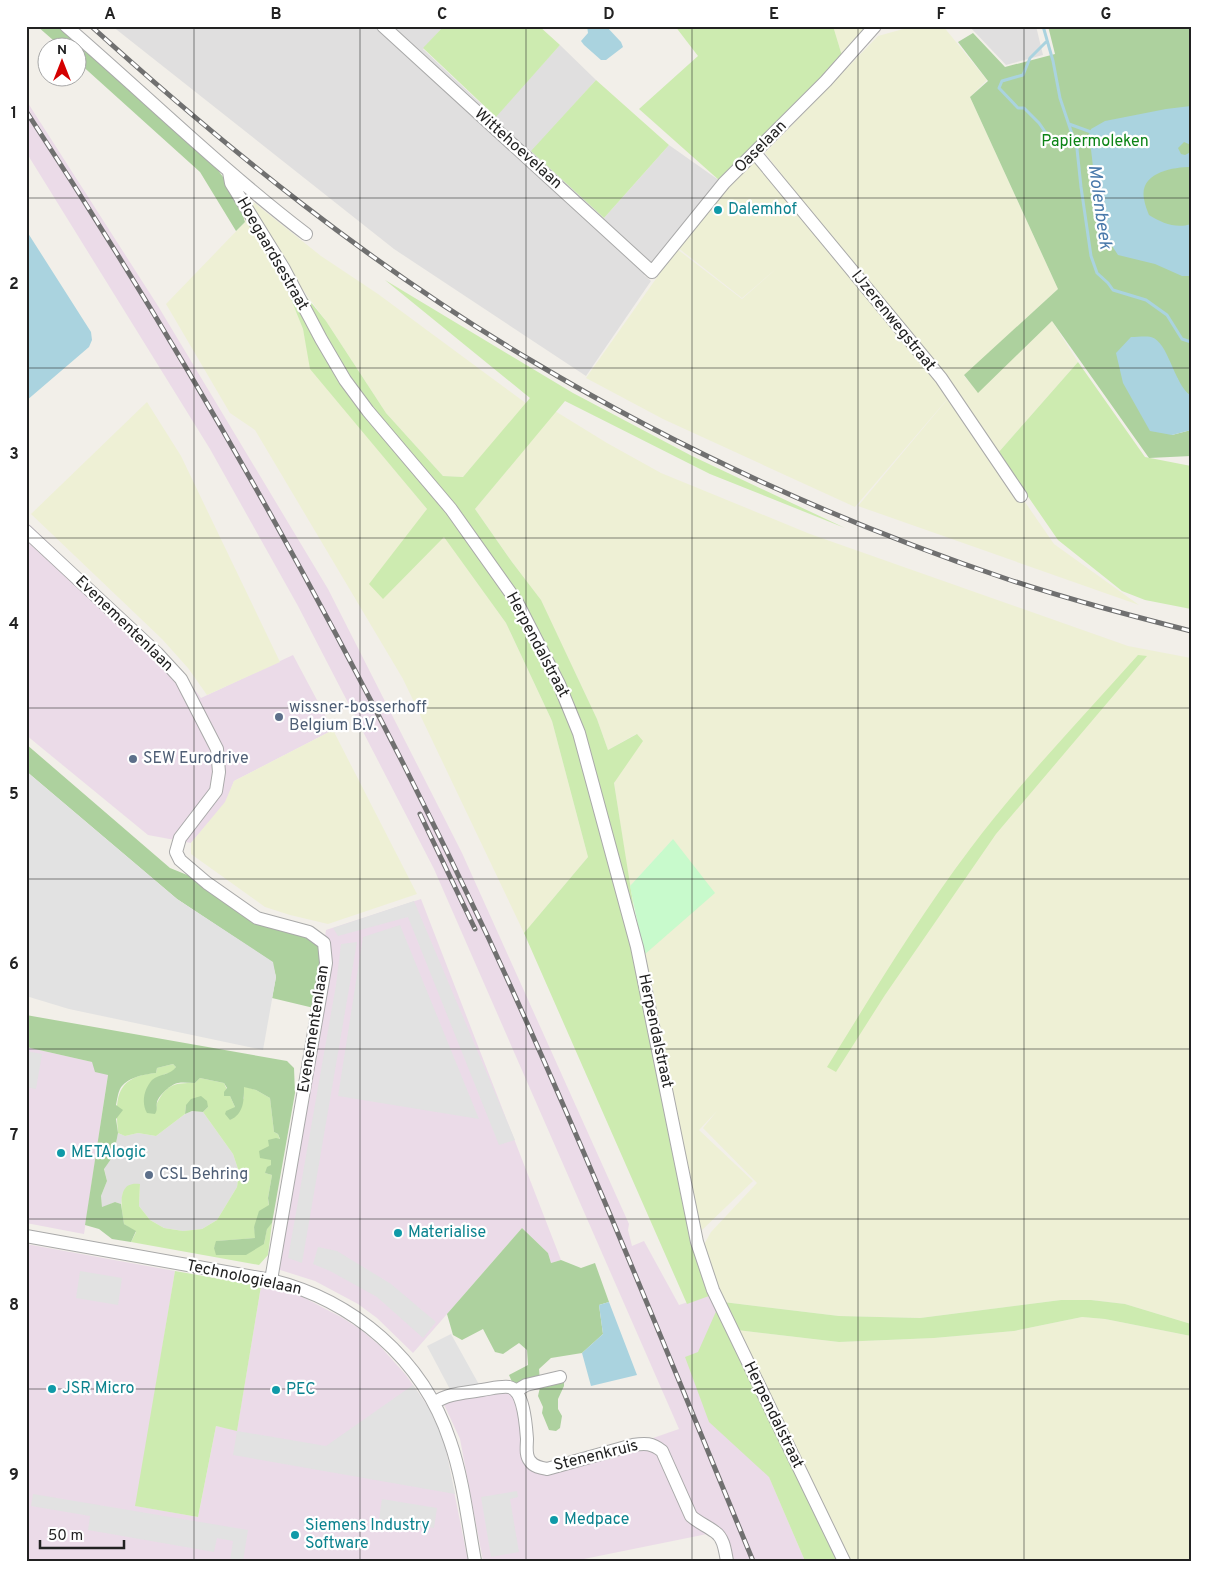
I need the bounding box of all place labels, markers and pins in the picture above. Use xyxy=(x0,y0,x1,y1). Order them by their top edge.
place label: Dalemhof xyxy=(728,200,798,220)
marker: Dalemhof xyxy=(712,204,724,216)
place label: wissner-bosserhoff Belgium B.V. xyxy=(289,698,427,736)
marker: wissner-bosserhoff Belgium B.V. xyxy=(273,711,285,723)
place label: SEW Eurodrive xyxy=(143,749,249,769)
marker: SEW Eurodrive xyxy=(127,753,139,765)
place label: METAlogic xyxy=(71,1143,146,1163)
marker: METAlogic xyxy=(55,1147,67,1159)
place label: CSL Behring xyxy=(159,1165,248,1185)
marker: CSL Behring xyxy=(143,1169,155,1181)
place label: Materialise xyxy=(408,1223,486,1243)
marker: Materialise xyxy=(392,1227,404,1239)
place label: JSR Micro xyxy=(62,1379,135,1399)
place label: PEC xyxy=(286,1380,316,1400)
marker: JSR Micro xyxy=(46,1383,58,1395)
marker: PEC xyxy=(270,1384,282,1396)
place label: Medpace xyxy=(564,1510,629,1530)
marker: Medpace xyxy=(548,1514,560,1526)
place label: Siemens Industry Software xyxy=(305,1516,430,1554)
marker: Siemens Industry Software xyxy=(289,1529,301,1541)

